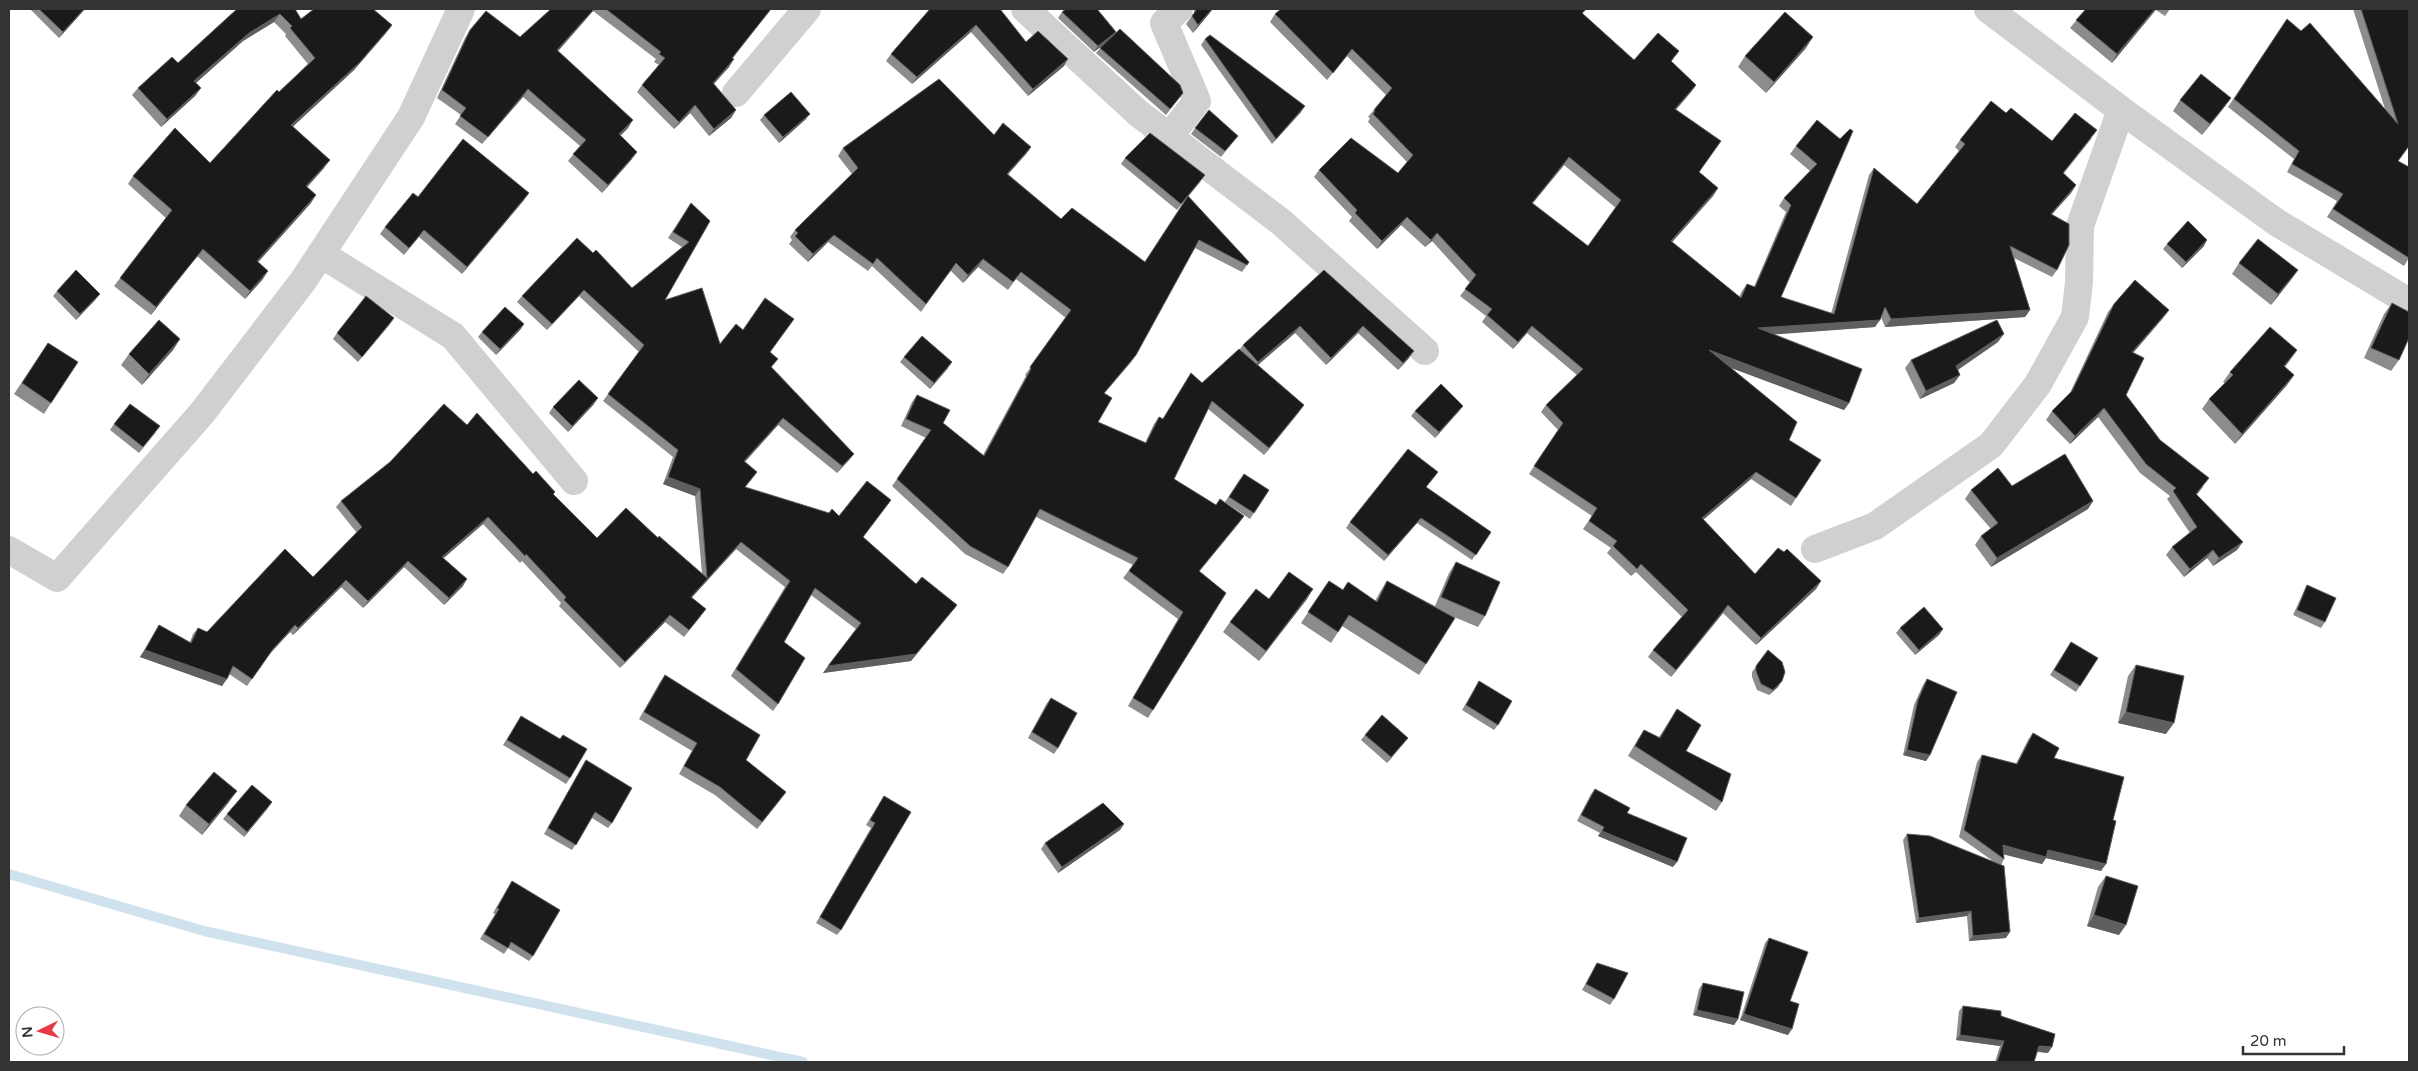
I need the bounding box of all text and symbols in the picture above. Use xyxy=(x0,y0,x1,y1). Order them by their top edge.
north arrow xyxy=(15,1006,65,1056)
scale bar xyxy=(2243,1024,2344,1056)
text: N xyxy=(19,1026,37,1038)
text: 20 m xyxy=(2250,1032,2287,1050)

